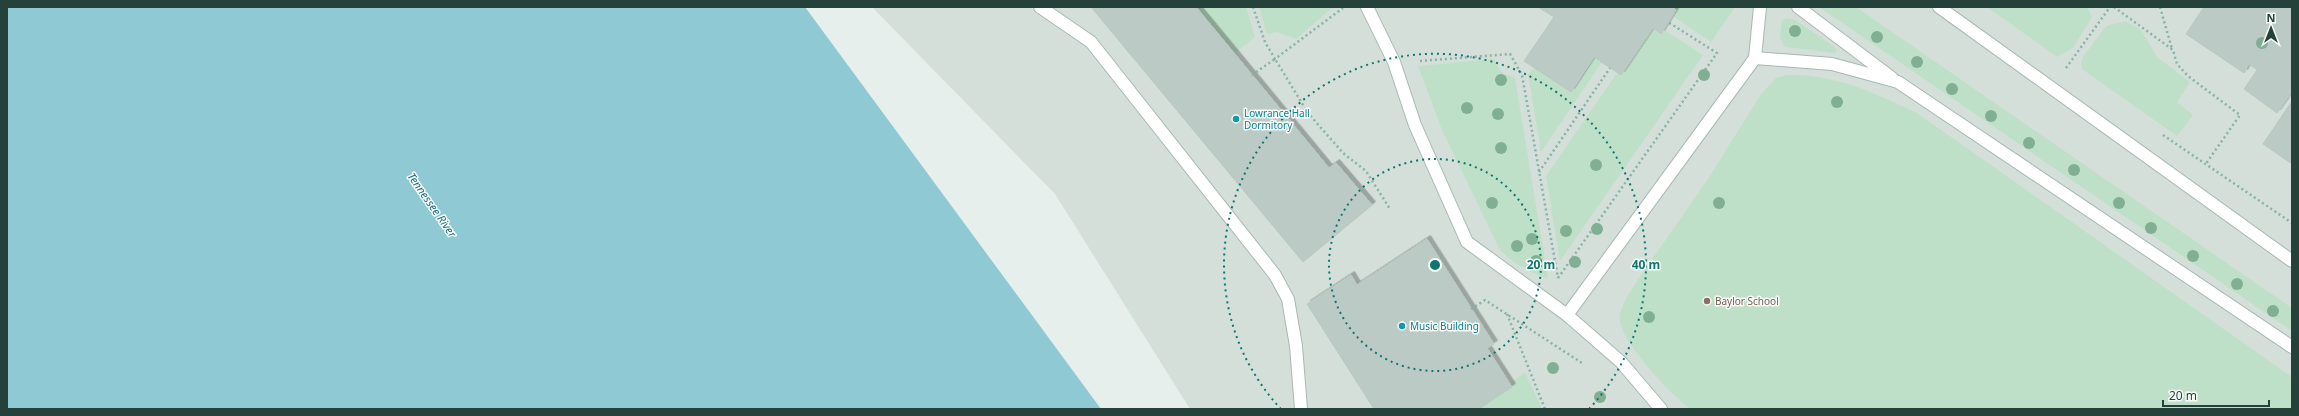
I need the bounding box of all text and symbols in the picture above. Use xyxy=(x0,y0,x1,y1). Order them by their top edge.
north arrow xyxy=(2251,8,2291,48)
text: N xyxy=(2267,10,2275,25)
place label: Lowrance Hall Dormitory xyxy=(1244,106,1310,132)
marker: Lowrance Hall Dormitory xyxy=(1231,114,1241,124)
water label: Tennessee River xyxy=(404,169,461,241)
text: 20 m xyxy=(1527,256,1555,273)
text: 40 m xyxy=(1632,256,1660,273)
centre of rings xyxy=(1428,258,1442,272)
place label: Baylor School xyxy=(1715,294,1779,308)
marker: Baylor School xyxy=(1702,296,1712,306)
place label: Music Building xyxy=(1410,319,1479,333)
marker: Music Building xyxy=(1397,321,1407,331)
scale bar xyxy=(2163,382,2269,408)
text: 20 m xyxy=(2169,387,2197,404)

